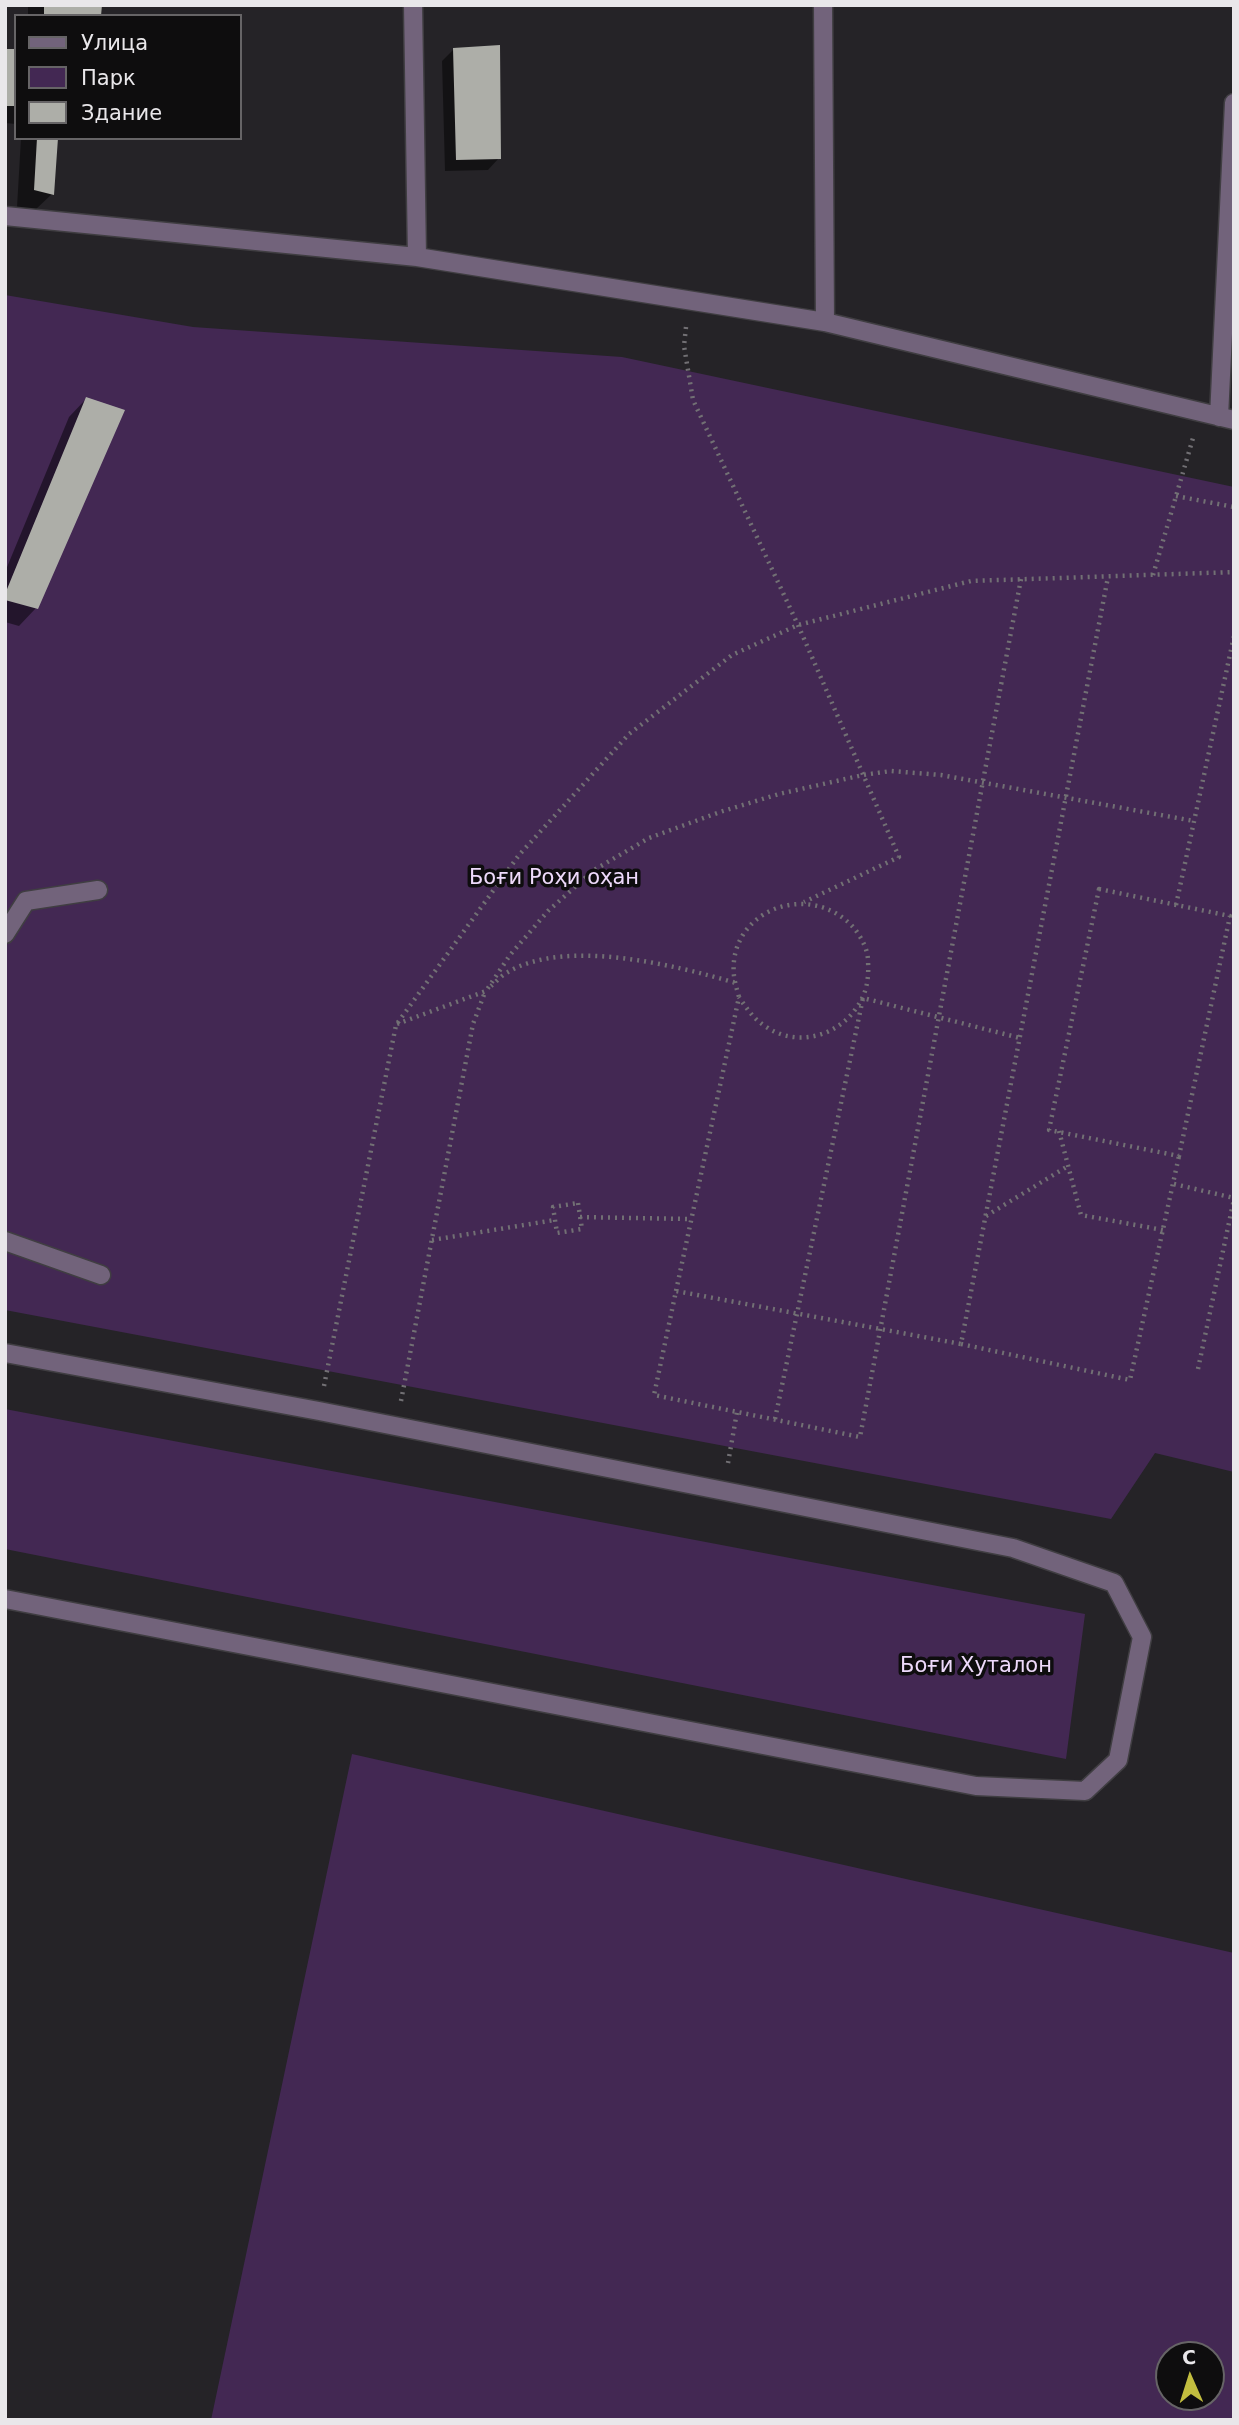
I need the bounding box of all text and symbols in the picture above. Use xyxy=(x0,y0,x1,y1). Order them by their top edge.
legend xyxy=(14,14,242,140)
text: Улица xyxy=(81,31,148,55)
text: Парк xyxy=(81,66,136,90)
text: Здание xyxy=(81,101,162,125)
park label: Боғи Роҳи оҳан xyxy=(469,866,639,892)
park label: Боғи Хуталон xyxy=(900,1654,1052,1680)
north arrow xyxy=(1155,2341,1225,2411)
text: С xyxy=(1181,2346,1197,2368)

